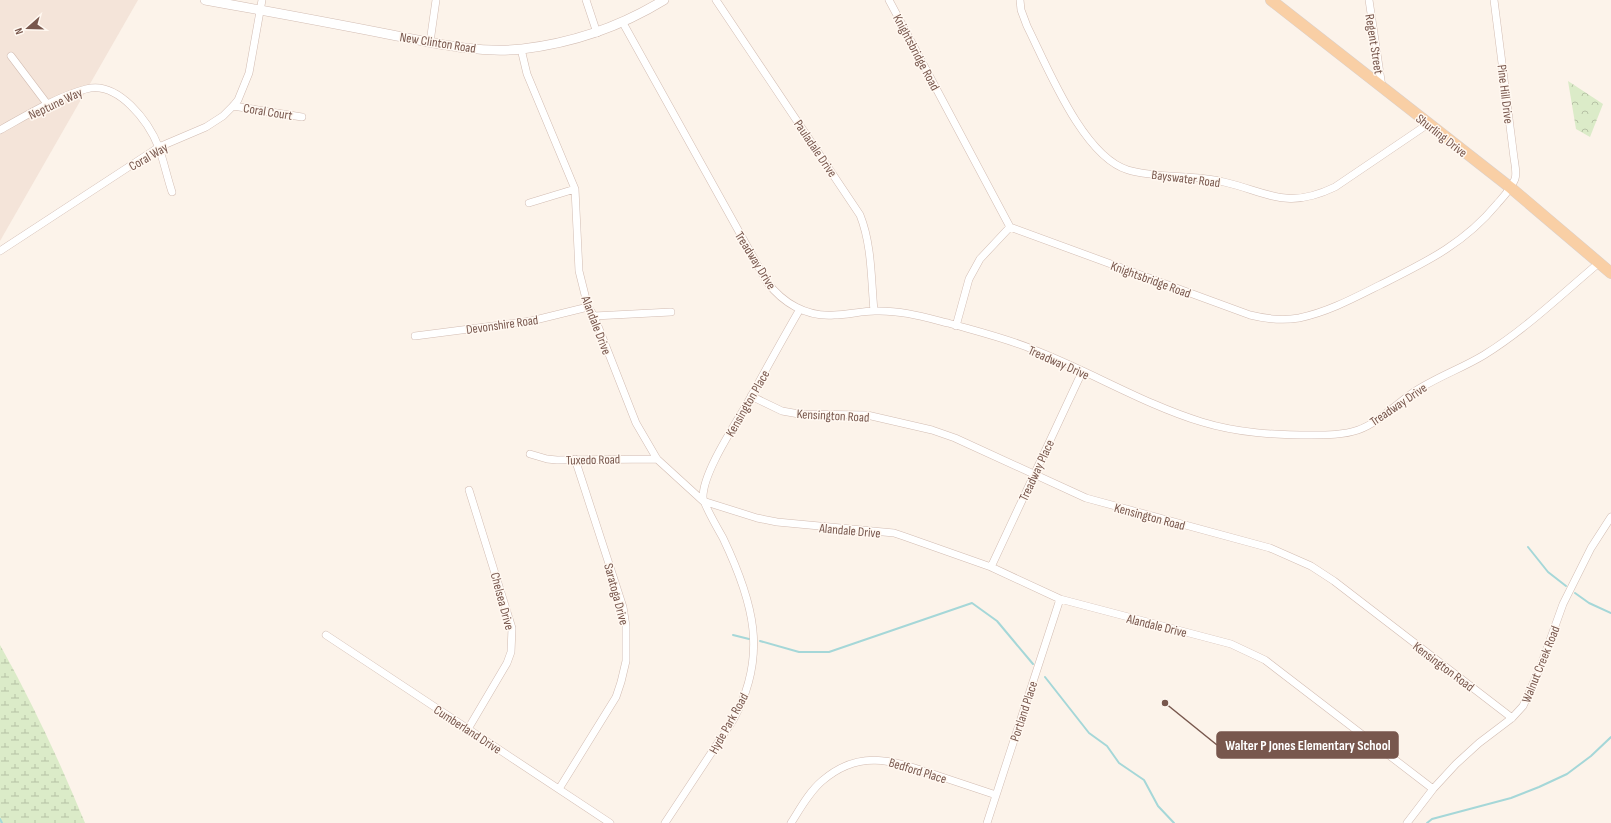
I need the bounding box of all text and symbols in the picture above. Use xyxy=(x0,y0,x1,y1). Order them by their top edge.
north arrow xyxy=(8,8,48,48)
street label: Knightsbridge Road xyxy=(889,12,943,93)
street label: Regent Street xyxy=(1361,13,1387,75)
text: N xyxy=(12,26,26,36)
street label: New Clinton Road xyxy=(399,29,477,57)
street label: Pine Hill Drive xyxy=(1493,64,1517,125)
street label: Neptune Way xyxy=(26,84,85,123)
street label: Coral Court xyxy=(242,100,294,124)
street label: Shurling Drive xyxy=(1412,111,1470,161)
street label: Pauladale Drive xyxy=(790,117,840,180)
street label: Coral Way xyxy=(126,139,171,174)
street label: Bayswater Road xyxy=(1151,167,1221,191)
street label: Treadway Drive xyxy=(731,229,779,292)
street label: Knightsbridge Road xyxy=(1108,258,1193,302)
street label: Alandale Drive xyxy=(577,293,615,357)
street label: Devonshire Road xyxy=(465,312,539,338)
street label: Treadway Drive xyxy=(1026,342,1092,384)
street label: Kensington Place xyxy=(722,367,773,440)
street label: Treadway Drive xyxy=(1367,380,1430,430)
street label: Kensington Road xyxy=(796,406,870,426)
street label: Treadway Place xyxy=(1016,437,1058,504)
street label: Tuxedo Road xyxy=(566,452,620,468)
street label: Kensington Road xyxy=(1113,500,1187,534)
street label: Alandale Drive xyxy=(818,520,881,542)
street label: Saratoga Drive xyxy=(600,562,632,627)
street label: Chelsea Drive xyxy=(487,571,517,632)
street label: Alandale Drive xyxy=(1124,611,1189,641)
street label: Walnut Creek Road xyxy=(1518,624,1564,705)
street label: Kensington Road xyxy=(1410,639,1477,695)
street label: Portland Place xyxy=(1007,679,1041,744)
street label: Hyde Park Road xyxy=(706,690,752,757)
street label: Cumberland Drive xyxy=(431,702,504,758)
callout: Walter P Jones Elementary School xyxy=(1217,732,1398,758)
text: Walter P Jones Elementary School xyxy=(1225,737,1391,754)
street label: Bedford Place xyxy=(887,755,949,787)

